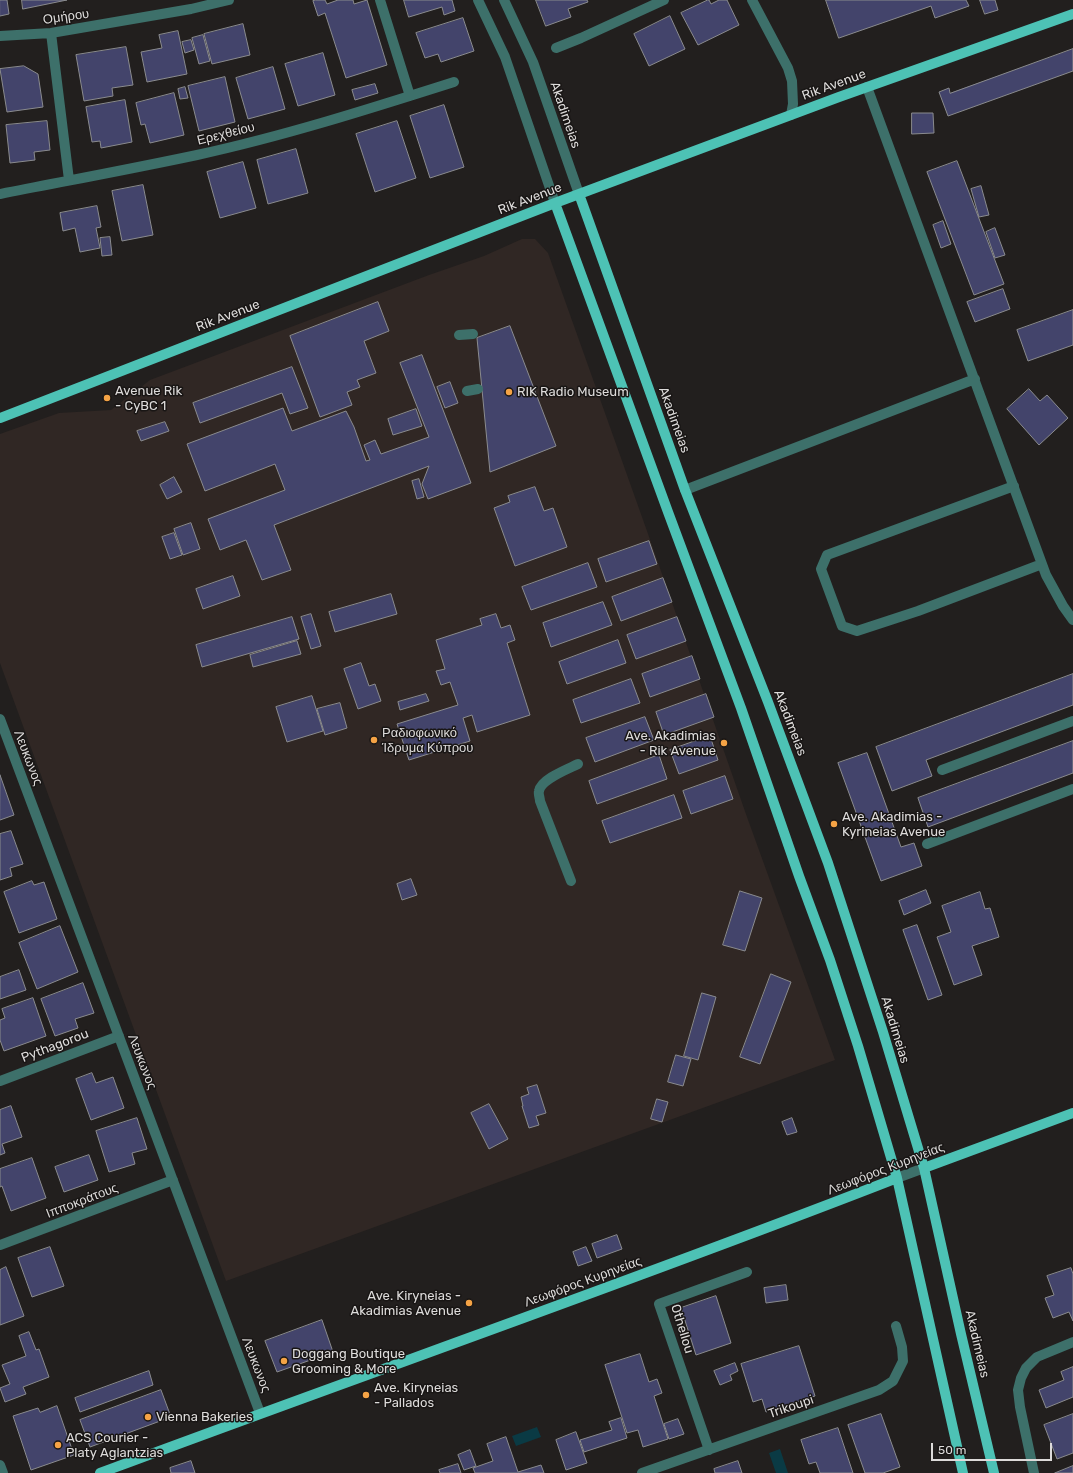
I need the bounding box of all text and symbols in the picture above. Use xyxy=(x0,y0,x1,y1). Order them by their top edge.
street label: Ομήρου xyxy=(42,6,90,28)
street label: Rik Avenue xyxy=(800,66,868,104)
street label: Akadimeias xyxy=(546,80,584,150)
street label: Ερεχθείου xyxy=(196,119,256,149)
street label: Rik Avenue xyxy=(496,180,564,218)
street label: Rik Avenue xyxy=(194,297,262,335)
place label: Avenue Rik - CyBC 1 xyxy=(115,383,182,414)
place label: RIK Radio Museum xyxy=(517,384,629,400)
street label: Akadimeias xyxy=(655,385,693,455)
marker: RIK Radio Museum xyxy=(504,387,514,397)
marker: Avenue Rik - CyBC 1 xyxy=(102,393,112,403)
street label: Akadimeias xyxy=(770,688,810,758)
place label: Ραδιοφωνικό Ίδρυμα Κύπρου xyxy=(382,725,473,756)
street label: Λευκωνος xyxy=(10,728,46,788)
place label: Ave. Akadimias - Rik Avenue xyxy=(625,728,716,759)
marker: Ραδιοφωνικό Ίδρυμα Κύπρου xyxy=(369,735,379,745)
marker: Ave. Akadimias - Rik Avenue xyxy=(719,738,729,748)
place label: Ave. Akadimias - Kyrineias Avenue xyxy=(842,809,945,840)
marker: Ave. Akadimias - Kyrineias Avenue xyxy=(829,819,839,829)
street label: Akadimeias xyxy=(877,995,913,1065)
street label: Pythagorou xyxy=(19,1026,91,1066)
street label: Λευκωνος xyxy=(124,1032,160,1092)
street label: Λεωφόρος Κυρηνείας xyxy=(825,1140,947,1198)
street label: Ιπποκράτους xyxy=(44,1180,120,1222)
street label: Λεωφόρος Κυρηνείας xyxy=(522,1254,644,1310)
place label: Ave. Kiryneias - Akadimias Avenue xyxy=(350,1288,461,1319)
marker: Ave. Kiryneias - Akadimias Avenue xyxy=(464,1298,474,1308)
street label: Othellou xyxy=(667,1302,697,1356)
street label: Akadimeias xyxy=(962,1309,992,1379)
street label: Λευκωνος xyxy=(238,1335,274,1395)
place label: Doggang Boutique Grooming & More xyxy=(292,1346,405,1377)
marker: Doggang Boutique Grooming & More xyxy=(279,1356,289,1366)
place label: Ave. Kiryneias - Pallados xyxy=(374,1380,458,1411)
marker: Ave. Kiryneias - Pallados xyxy=(361,1390,371,1400)
street label: Trikoupi xyxy=(766,1392,816,1422)
place label: Vienna Bakeries xyxy=(156,1409,253,1425)
marker: Vienna Bakeries xyxy=(143,1412,153,1422)
place label: ACS Courier - Platy Aglantzias xyxy=(66,1430,163,1461)
scale bar xyxy=(933,1435,1054,1461)
marker: ACS Courier - Platy Aglantzias xyxy=(53,1440,63,1450)
text: 50 m xyxy=(938,1443,966,1457)

